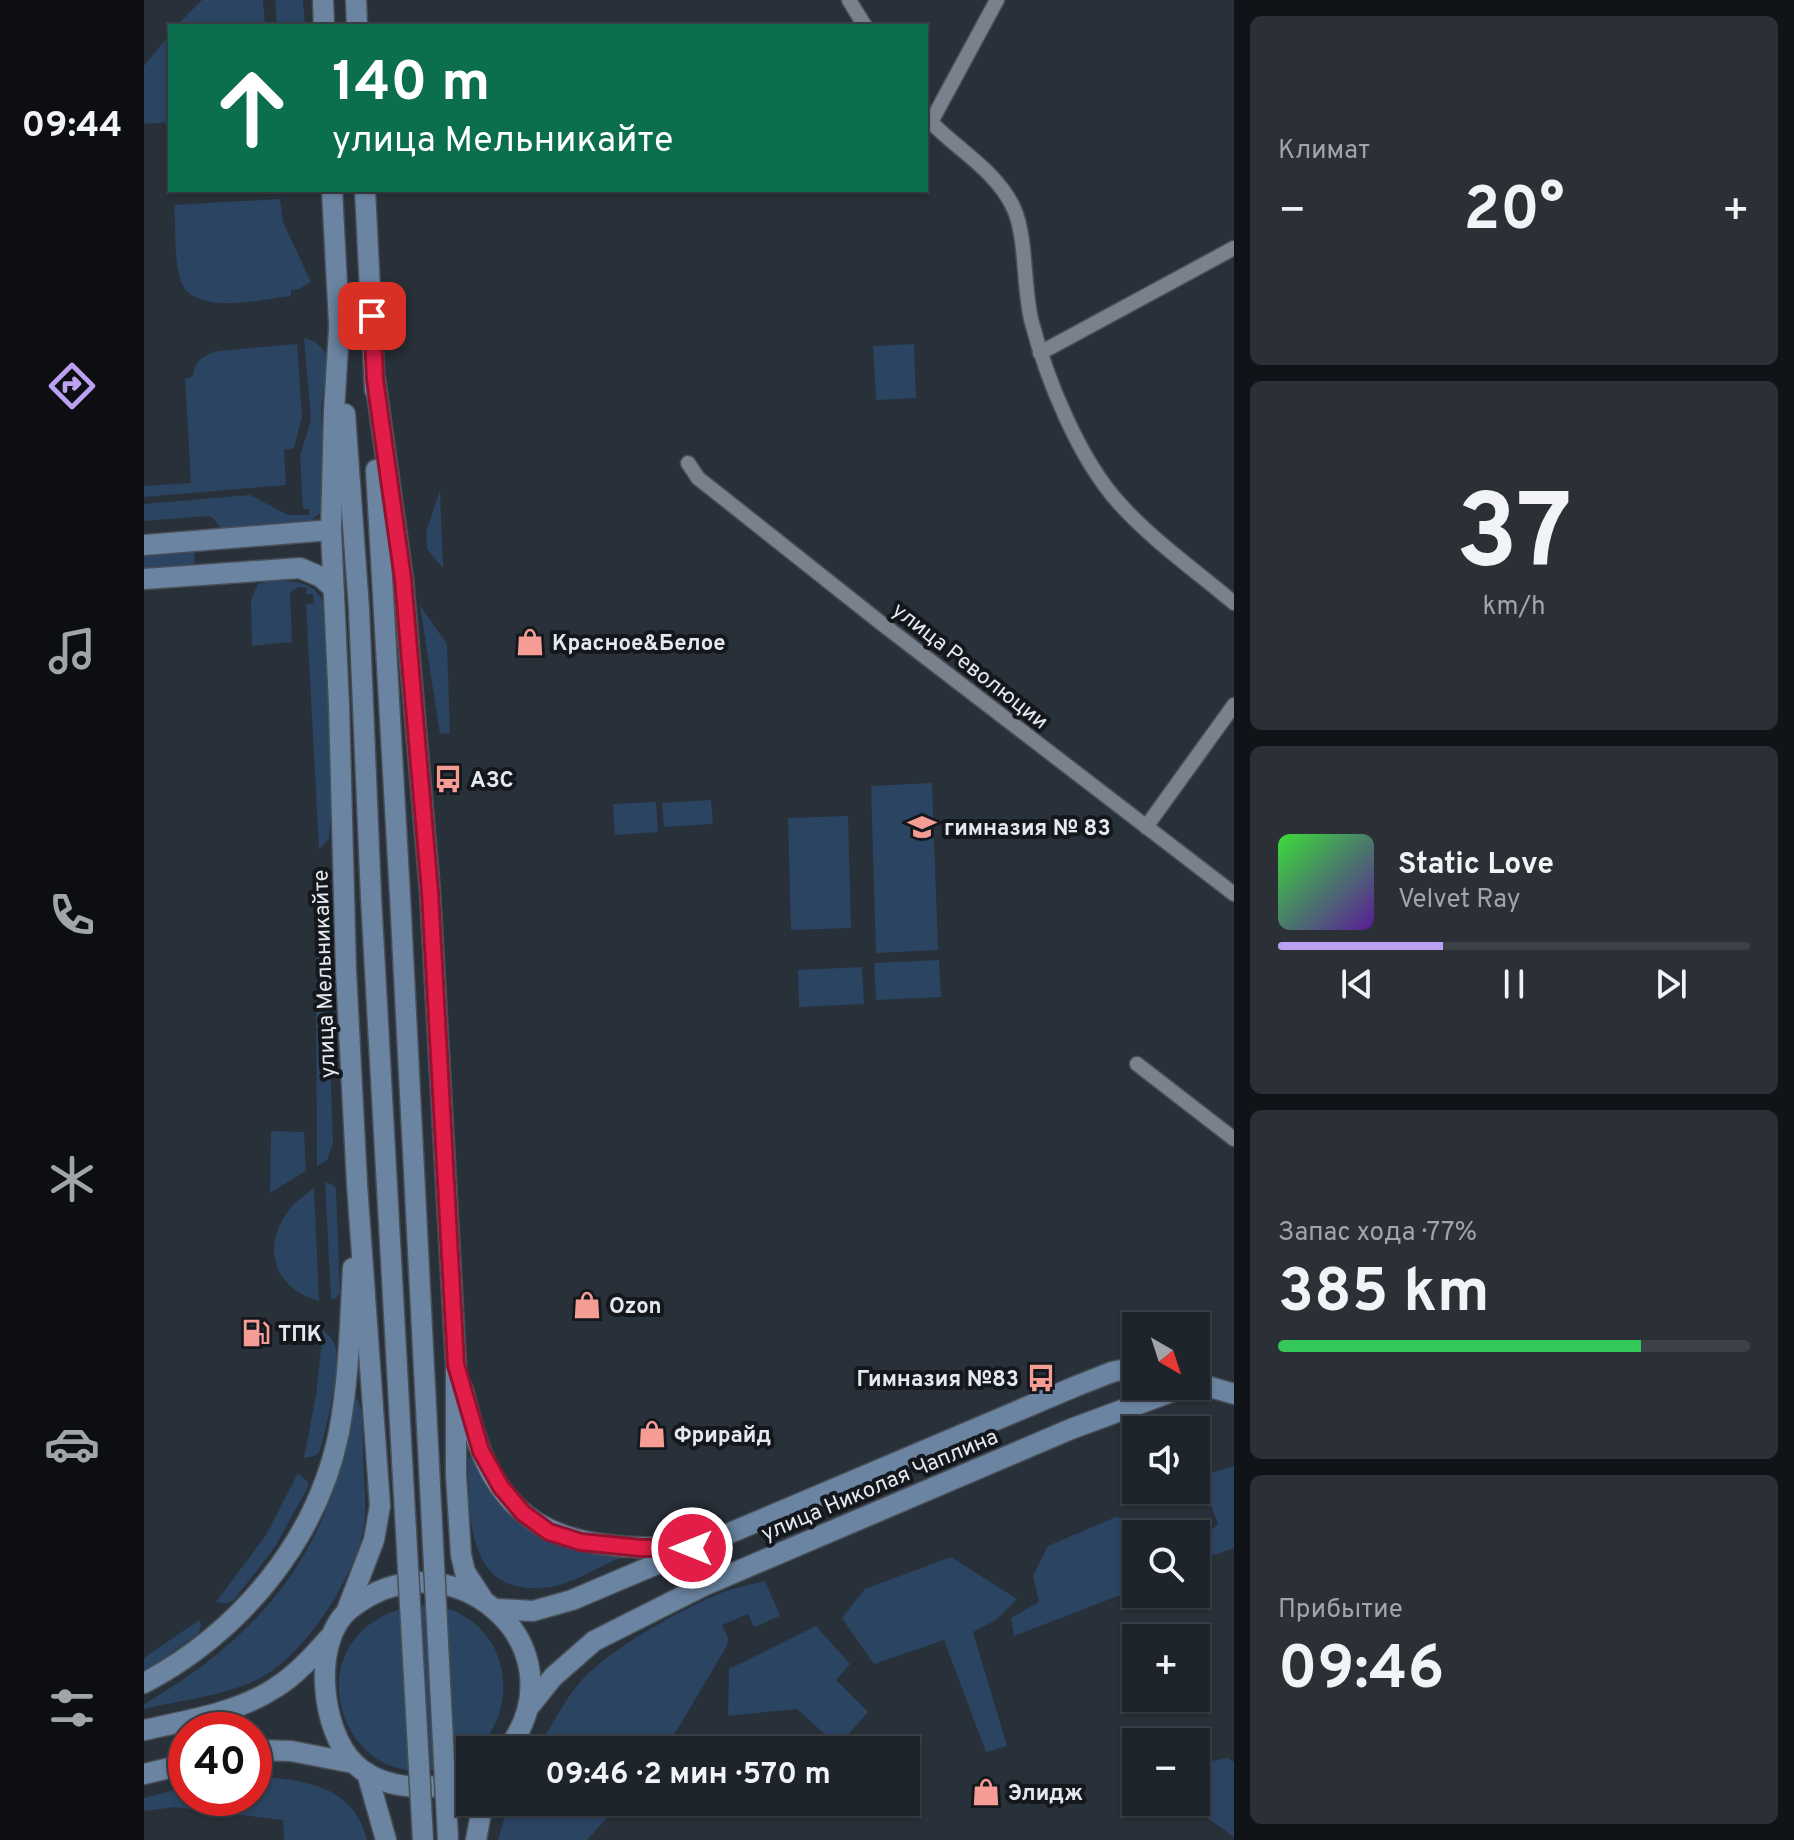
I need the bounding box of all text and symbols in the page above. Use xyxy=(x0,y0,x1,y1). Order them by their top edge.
text: 140 m xyxy=(332,50,490,120)
icon: ahead xyxy=(200,56,304,160)
text: 09:44 xyxy=(22,104,122,150)
text: улица Мельникайте xyxy=(332,119,673,165)
text: Климат xyxy=(1278,135,1370,168)
text: 20° xyxy=(1463,175,1565,251)
text: − xyxy=(1278,185,1306,241)
text: + xyxy=(1722,185,1750,241)
pin xyxy=(338,282,406,350)
icon: arrive xyxy=(350,294,394,338)
icon: directions xyxy=(44,358,100,414)
text: 37 xyxy=(1456,473,1572,605)
text: km/h xyxy=(1482,591,1546,624)
street label: улица Революции xyxy=(886,598,1053,736)
icon: music xyxy=(44,623,100,679)
shop icon: Красное&Белое xyxy=(515,627,545,657)
place label: Красное&Белое xyxy=(552,631,725,658)
bus stop icon: АЗС xyxy=(433,764,463,794)
place label: АЗС xyxy=(470,768,514,795)
school or university icon: гимназия № 83 xyxy=(907,812,937,842)
place label: гимназия № 83 xyxy=(944,816,1111,843)
text: Static Love xyxy=(1398,847,1554,884)
street label: улица Мельникайте xyxy=(308,869,343,1079)
text: Velvet Ray xyxy=(1398,884,1521,917)
icon: phone xyxy=(44,887,100,943)
icon: previous xyxy=(1335,962,1379,1006)
icon: pause xyxy=(1492,962,1536,1006)
icon: next xyxy=(1649,962,1693,1006)
icon: climate xyxy=(44,1151,100,1207)
text: Запас хода · 77% xyxy=(1278,1217,1477,1250)
text: 385 km xyxy=(1278,1257,1490,1333)
shop icon: Ozon xyxy=(572,1290,602,1320)
place label: Ozon xyxy=(609,1294,662,1321)
north arrow xyxy=(1122,1312,1210,1400)
map controls xyxy=(1122,1312,1210,1816)
fuel station icon: ТПК xyxy=(241,1318,271,1348)
place label: ТПК xyxy=(278,1322,322,1349)
bus stop icon: Гимназия №83 xyxy=(1026,1363,1056,1393)
place label: Гимназия №83 xyxy=(856,1367,1019,1394)
icon: car xyxy=(44,1416,100,1472)
button: sound xyxy=(1122,1416,1210,1504)
shop icon: Фрирайд xyxy=(637,1419,667,1449)
place label: Фрирайд xyxy=(674,1423,771,1450)
street label: улица Николая Чаплина xyxy=(757,1424,1002,1548)
position arrow xyxy=(650,1506,734,1590)
button: search xyxy=(1122,1520,1210,1608)
text: Прибытие xyxy=(1278,1594,1403,1627)
button: + xyxy=(1122,1624,1210,1712)
text: 09:46 xyxy=(1278,1634,1444,1710)
icon: filters xyxy=(44,1680,100,1736)
speed limit sign: 40 xyxy=(168,1712,272,1816)
button: − xyxy=(1122,1728,1210,1816)
text: 09:46 · 2 мин · 570 m xyxy=(545,1757,831,1794)
shop icon: Элидж xyxy=(971,1777,1001,1807)
place label: Элидж xyxy=(1008,1781,1083,1808)

